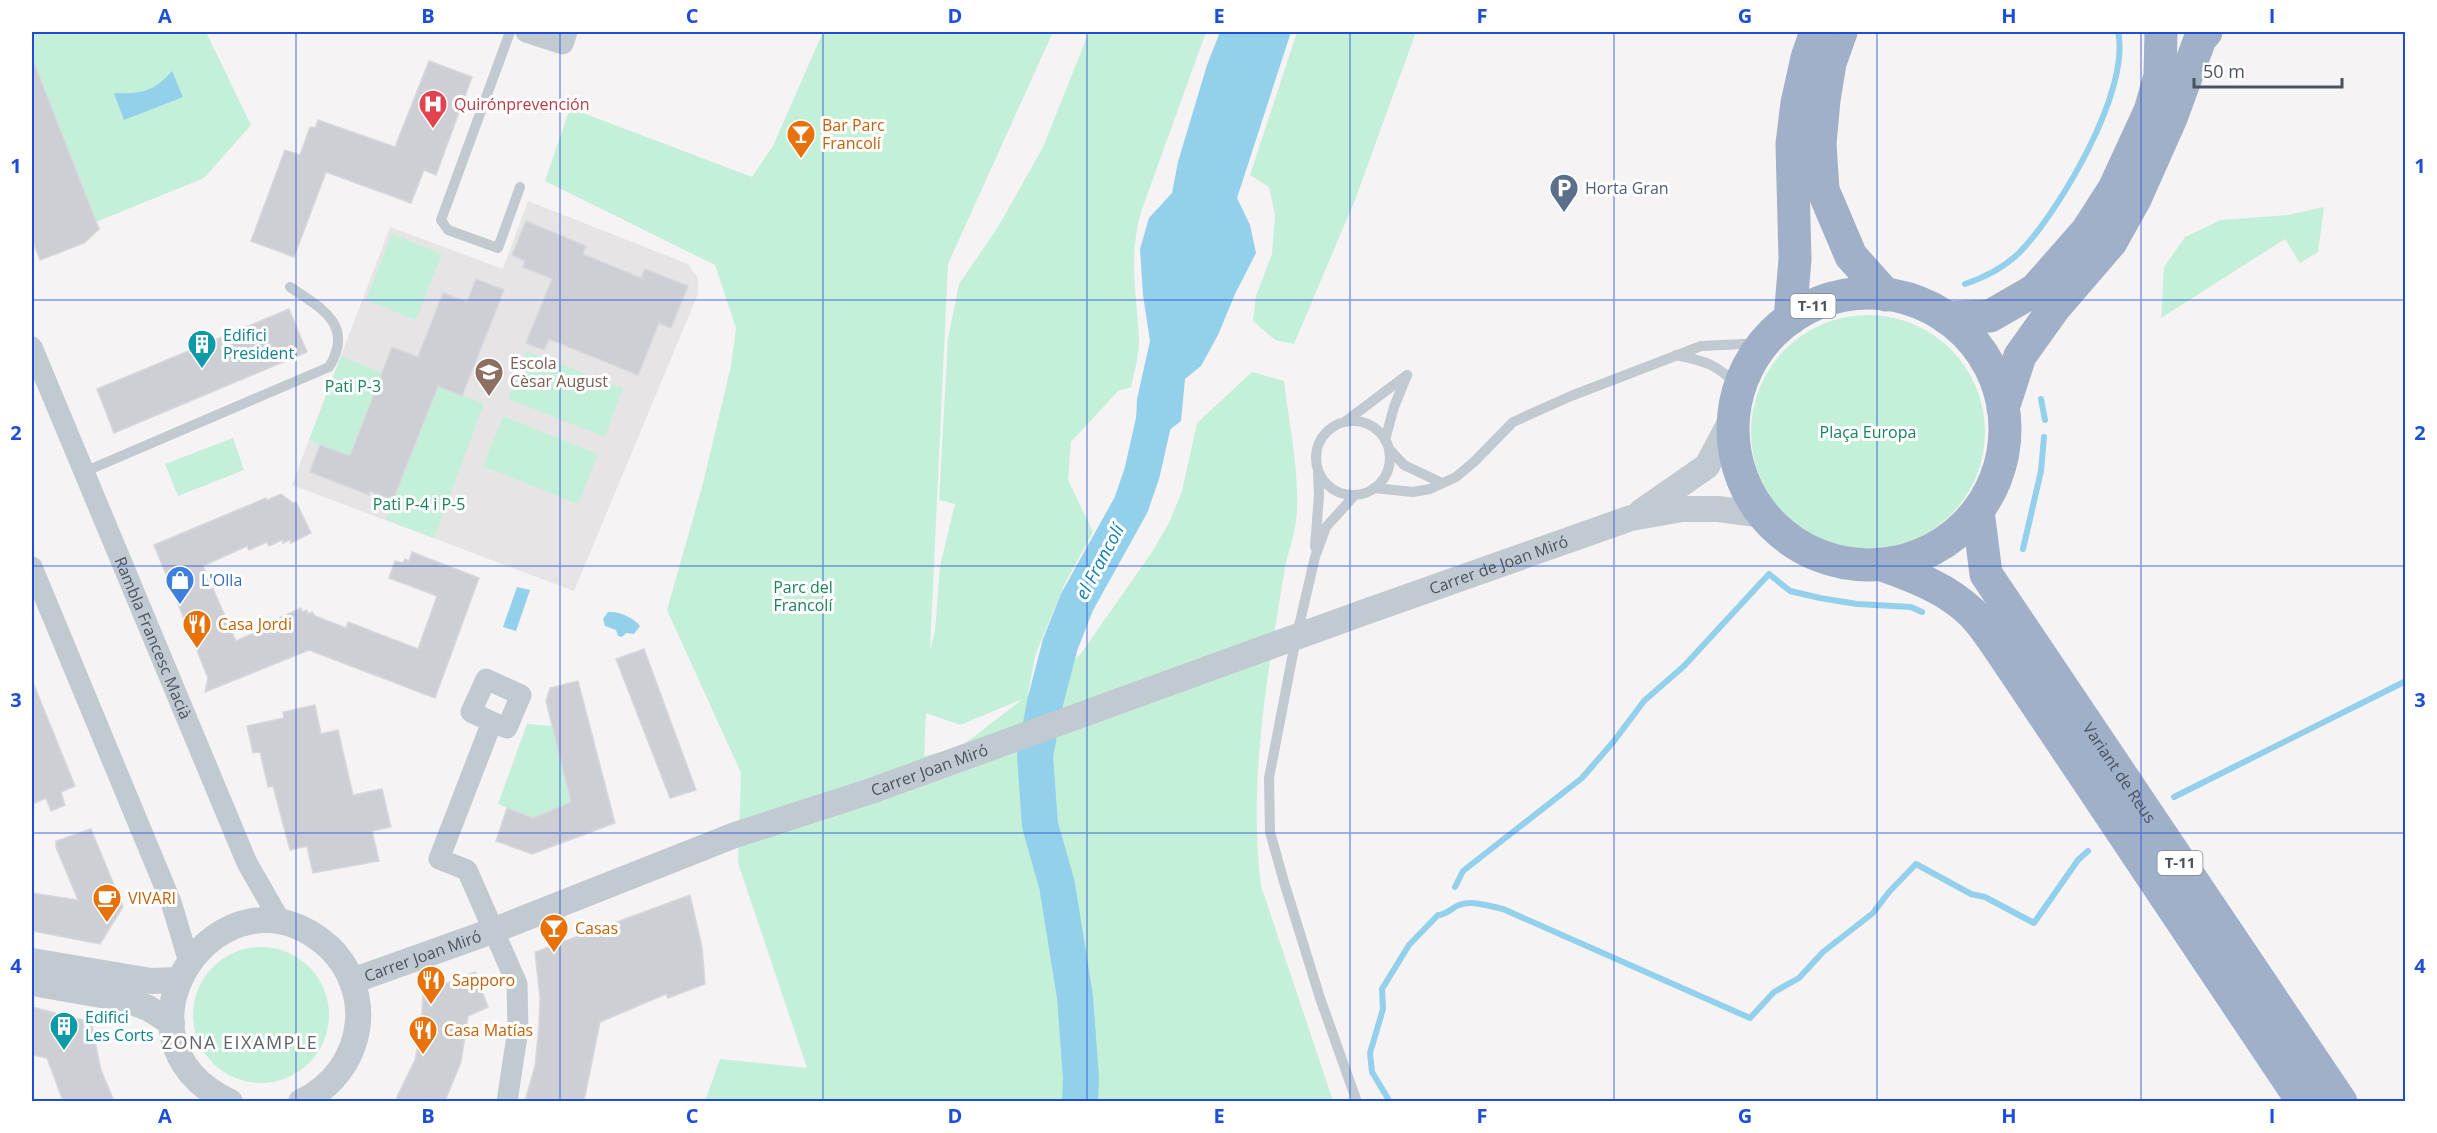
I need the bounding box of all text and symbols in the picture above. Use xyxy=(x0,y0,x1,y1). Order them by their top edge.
text: A xyxy=(158,2,172,29)
text: B xyxy=(421,2,435,29)
text: C xyxy=(686,2,699,29)
text: D xyxy=(948,2,962,29)
text: E xyxy=(1213,2,1225,29)
text: F xyxy=(1477,2,1487,29)
text: G xyxy=(1738,2,1752,29)
text: H xyxy=(2001,2,2017,29)
text: I xyxy=(2269,2,2275,29)
scale bar xyxy=(2194,51,2342,89)
text: 50 m xyxy=(2203,59,2245,83)
hospital icon: Quirónprevención xyxy=(417,88,449,130)
place label: Quirónprevención xyxy=(454,93,590,115)
place label: Bar Parc Francolí xyxy=(822,114,885,154)
bar icon: Bar Parc Francolí xyxy=(785,118,817,160)
text: 1 xyxy=(10,152,22,179)
text: 1 xyxy=(2414,152,2426,179)
parking icon: Horta Gran xyxy=(1548,172,1580,214)
place label: Horta Gran xyxy=(1585,177,1669,199)
road number: T-11 xyxy=(1790,294,1836,318)
place label: Edifici President xyxy=(223,324,294,364)
building icon: Edifici President xyxy=(186,328,218,370)
place label: Escola Cèsar August xyxy=(510,352,608,392)
school or university icon: Escola Cèsar August xyxy=(473,356,505,398)
park label: Pati P-3 xyxy=(325,375,381,397)
text: 2 xyxy=(10,419,22,446)
text: 2 xyxy=(2414,419,2426,446)
park label: Plaça Europa xyxy=(1820,421,1916,443)
park label: Pati P-4 i P-5 xyxy=(373,493,465,515)
water label: el Francolí xyxy=(1069,518,1130,603)
street label: Carrer de Joan Miró xyxy=(1426,530,1571,599)
street label: Rambla Francesc Macià xyxy=(110,553,197,722)
shop icon: L'Olla xyxy=(164,564,196,606)
place label: L'Olla xyxy=(201,569,242,591)
park label: Parc del Francolí xyxy=(773,576,833,616)
restaurant icon: Casa Jordi xyxy=(181,608,213,650)
place label: Casa Jordi xyxy=(218,613,292,635)
text: 3 xyxy=(10,686,22,713)
text: 3 xyxy=(2414,686,2426,713)
street label: Variant de Reus xyxy=(2078,718,2161,827)
street label: Carrer Joan Miró xyxy=(868,739,991,801)
road number: T-11 xyxy=(2158,851,2202,875)
cafe icon: VIVARI xyxy=(91,882,123,924)
place label: VIVARI xyxy=(128,887,176,909)
bar icon: Casas xyxy=(538,912,570,954)
place label: Casas xyxy=(575,917,618,939)
street label: Carrer Joan Miró xyxy=(361,925,484,987)
text: 4 xyxy=(10,952,22,979)
text: 4 xyxy=(2414,952,2426,979)
restaurant icon: Sapporo xyxy=(415,964,447,1006)
place label: Sapporo xyxy=(452,969,515,991)
place label: Edifici Les Corts xyxy=(85,1006,154,1046)
building icon: Edifici Les Corts xyxy=(48,1010,80,1052)
restaurant icon: Casa Matías xyxy=(407,1014,439,1056)
place label: Casa Matías xyxy=(444,1019,533,1041)
district label: ZONA EIXAMPLE xyxy=(162,1030,318,1054)
text: A xyxy=(158,1102,172,1129)
text: B xyxy=(421,1102,435,1129)
text: C xyxy=(686,1102,699,1129)
text: D xyxy=(948,1102,962,1129)
text: E xyxy=(1213,1102,1225,1129)
text: F xyxy=(1477,1102,1487,1129)
text: G xyxy=(1738,1102,1752,1129)
text: H xyxy=(2001,1102,2017,1129)
text: I xyxy=(2269,1102,2275,1129)

